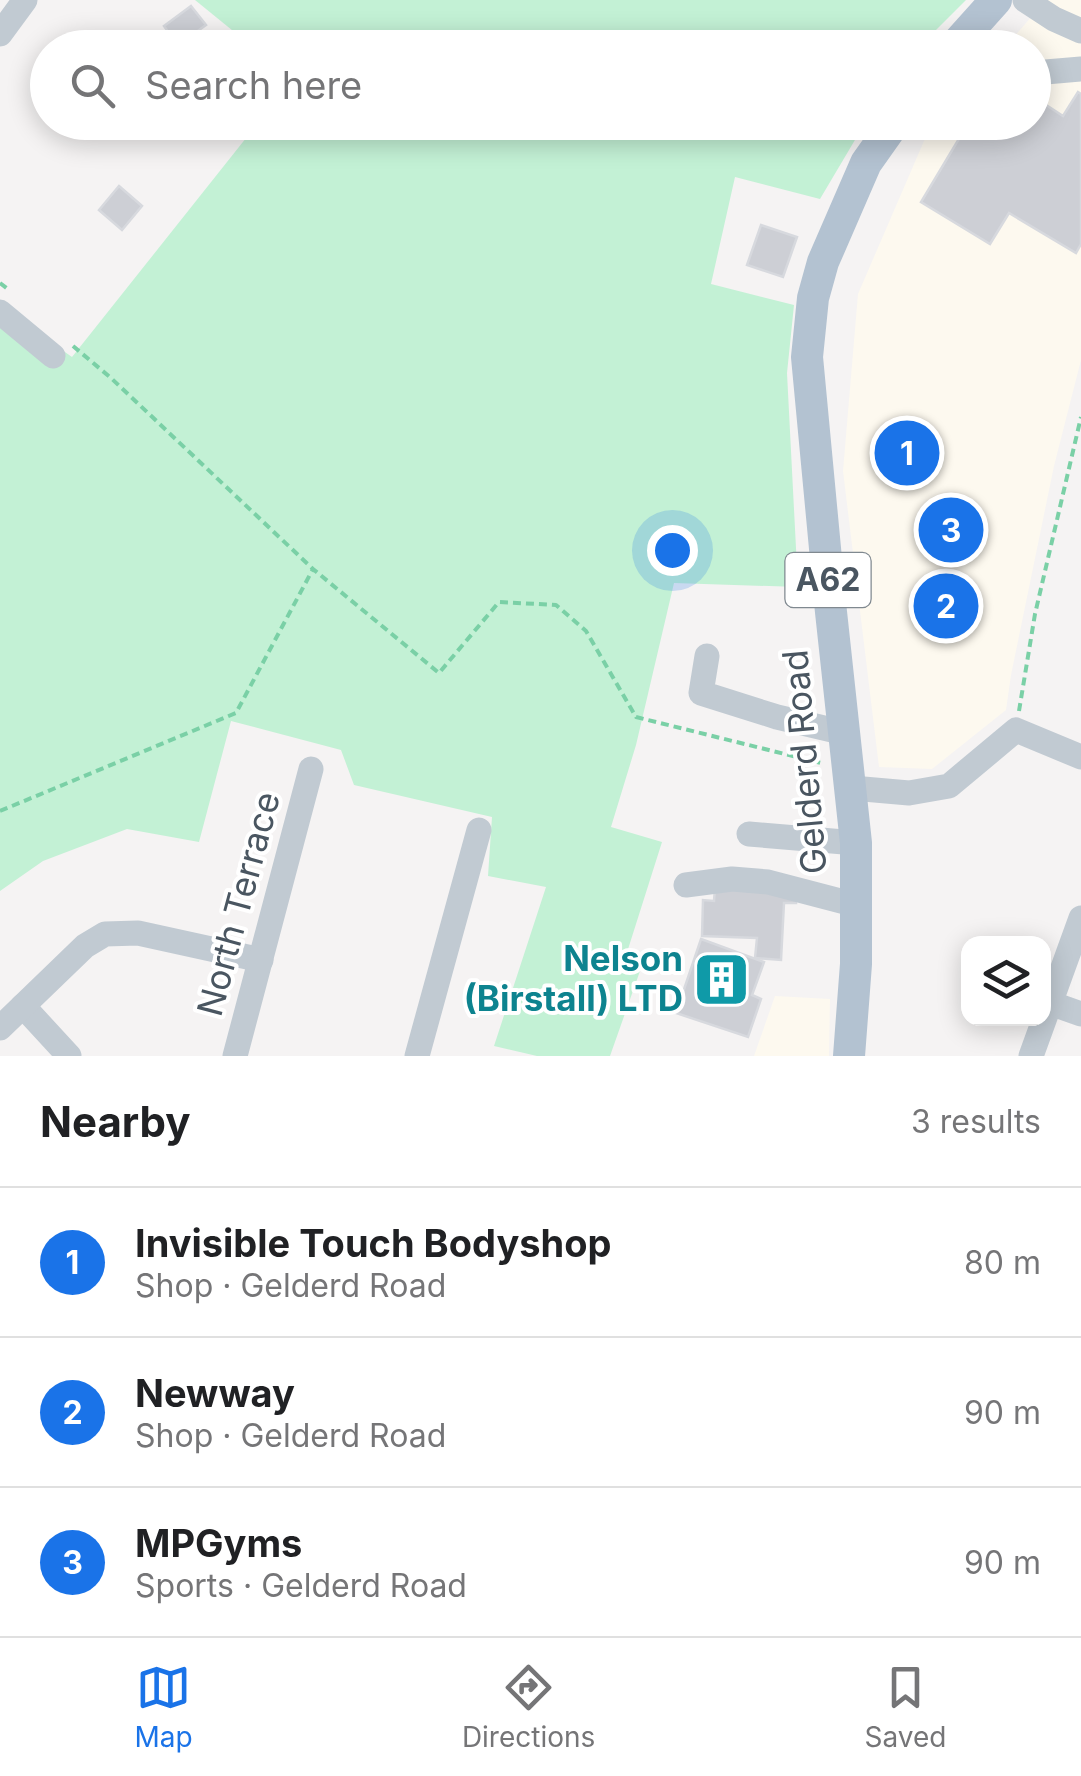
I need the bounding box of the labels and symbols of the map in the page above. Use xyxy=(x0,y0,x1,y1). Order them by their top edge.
pin: 1 xyxy=(874,416,940,490)
pin: 3 xyxy=(918,492,984,568)
your location xyxy=(647,525,698,576)
road number: A62 xyxy=(786,553,870,607)
pin: 2 xyxy=(914,568,978,644)
street label: Gelderd Road xyxy=(773,648,835,876)
street label: North Terrace xyxy=(188,787,288,1020)
place label: Nelson (Birstall) LTD xyxy=(464,937,683,1019)
building icon: Nelson (Birstall) LTD xyxy=(692,949,752,1009)

